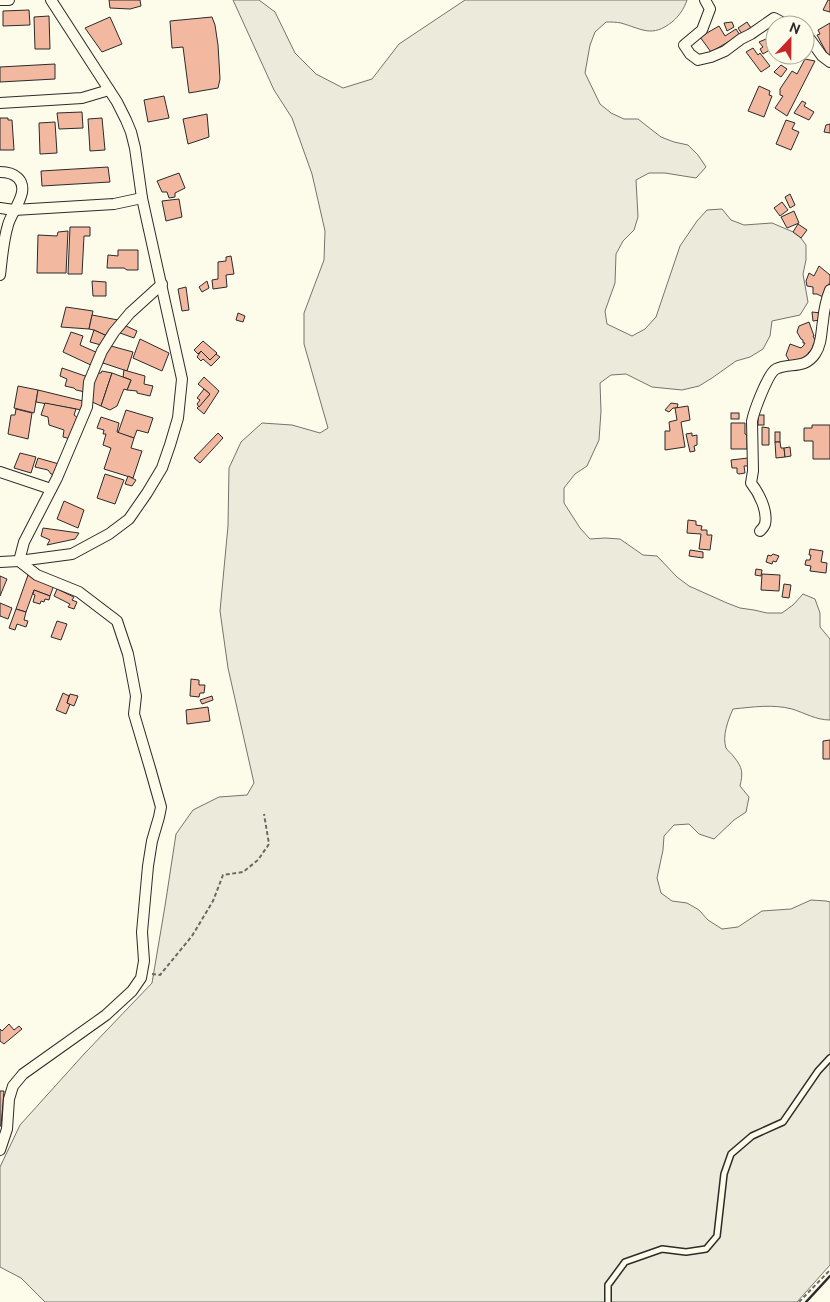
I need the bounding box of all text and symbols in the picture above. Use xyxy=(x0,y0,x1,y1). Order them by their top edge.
north arrow xyxy=(765,15,815,65)
text: N xyxy=(787,19,803,37)

